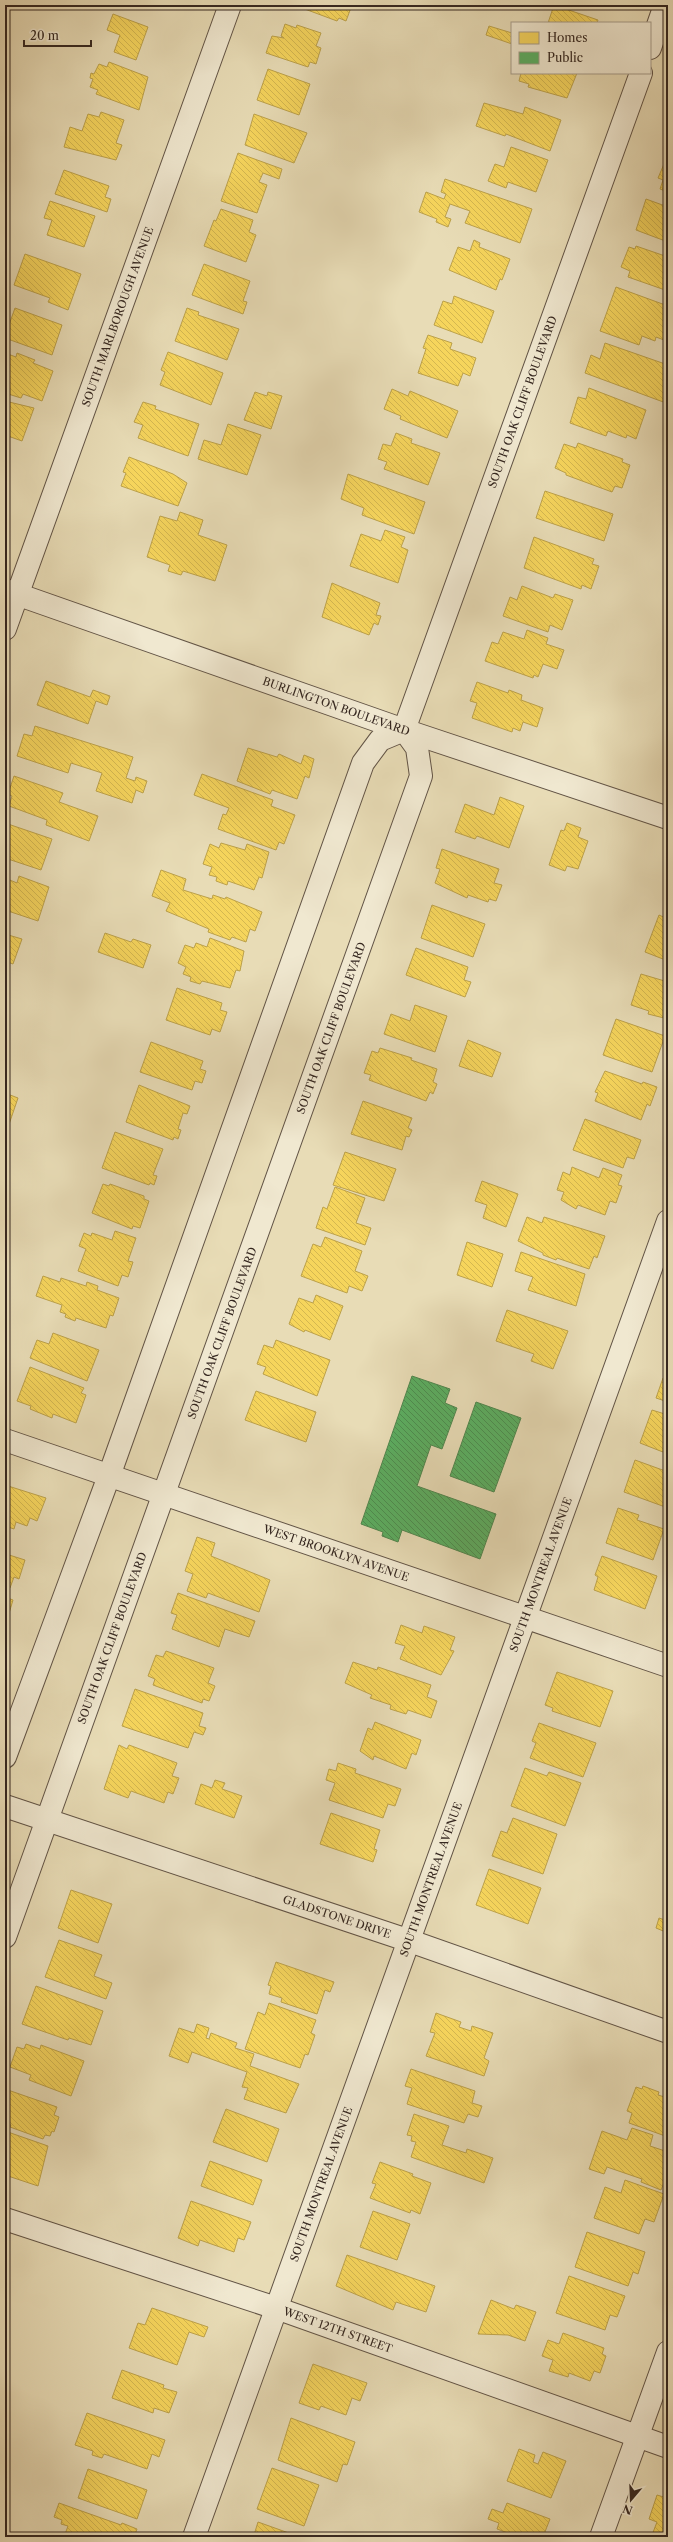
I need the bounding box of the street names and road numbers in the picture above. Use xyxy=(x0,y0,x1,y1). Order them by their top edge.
street label: SOUTH MARLBOROUGH AVENUE xyxy=(79,224,157,409)
street label: SOUTH OAK CLIFF BOULEVARD xyxy=(485,314,560,490)
street label: BURLINGTON BOULEVARD xyxy=(261,674,412,738)
street label: SOUTH OAK CLIFF BOULEVARD xyxy=(293,940,369,1116)
street label: SOUTH OAK CLIFF BOULEVARD xyxy=(184,1245,260,1421)
street label: SOUTH MONTREAL AVENUE xyxy=(506,1495,575,1654)
street label: WEST BROOKLYN AVENUE xyxy=(261,1521,411,1584)
street label: SOUTH OAK CLIFF BOULEVARD xyxy=(74,1550,150,1726)
street label: SOUTH MONTREAL AVENUE xyxy=(397,1800,465,1959)
street label: GLADSTONE DRIVE xyxy=(281,1892,393,1941)
street label: SOUTH MONTREAL AVENUE xyxy=(287,2105,355,2263)
street label: WEST 12TH STREET xyxy=(280,2304,395,2356)

